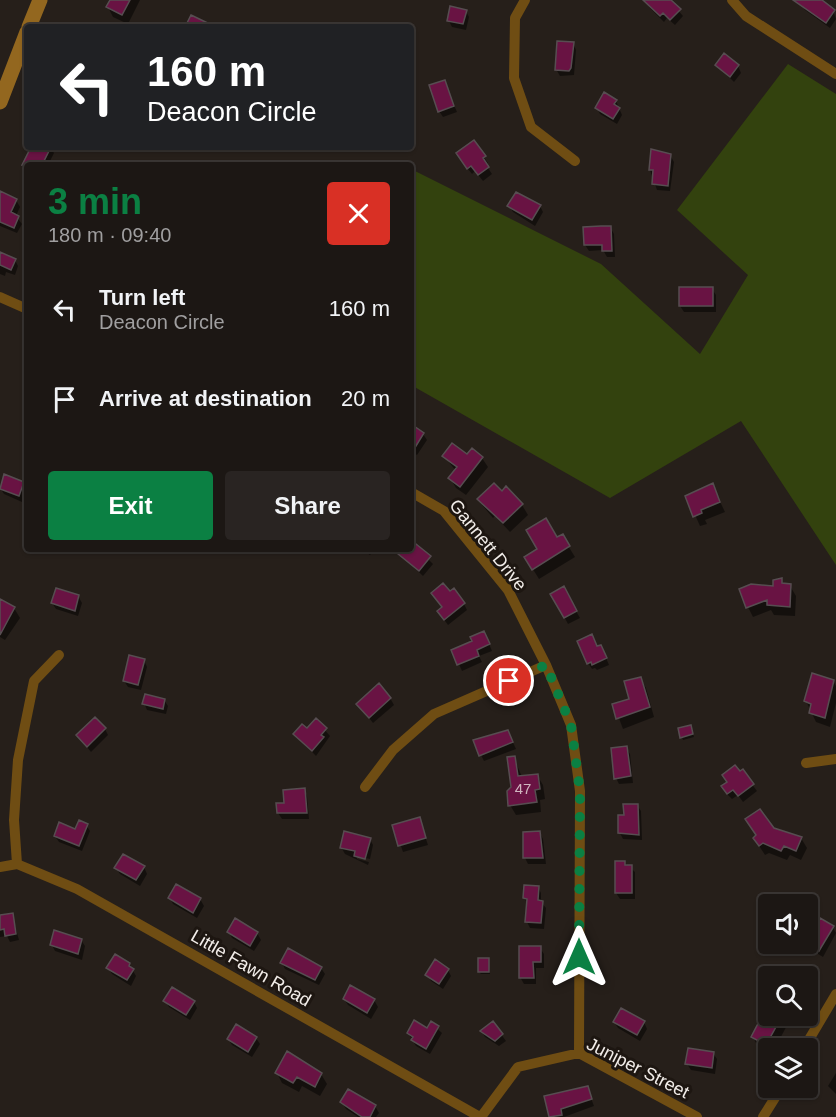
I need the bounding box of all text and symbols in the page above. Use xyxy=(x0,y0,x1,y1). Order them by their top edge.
icon: left xyxy=(48,48,126,126)
text: 160 m xyxy=(147,48,266,95)
text: Deacon Circle xyxy=(147,97,317,127)
text: 3 min xyxy=(48,181,142,222)
button: close xyxy=(327,182,390,245)
text: 180 m · 09:40 xyxy=(48,224,171,246)
text: Turn left xyxy=(99,285,185,310)
icon: left xyxy=(48,293,81,326)
text: 160 m xyxy=(329,296,390,321)
text: Deacon Circle xyxy=(99,311,225,333)
icon: arrive xyxy=(48,383,81,416)
text: Arrive at destination xyxy=(99,386,312,411)
text: 20 m xyxy=(341,386,390,411)
button: Exit xyxy=(48,471,213,540)
button: Share xyxy=(225,471,390,540)
street label: Gannett Drive xyxy=(445,496,531,594)
pin xyxy=(483,655,534,706)
icon: arrive xyxy=(492,664,525,697)
house number: 47 xyxy=(515,780,531,797)
map controls xyxy=(758,894,818,1098)
button: sound xyxy=(758,894,818,954)
position arrow xyxy=(547,925,611,989)
street label: Little Fawn Road xyxy=(188,926,314,1010)
button: search xyxy=(758,966,818,1026)
street label: Juniper Street xyxy=(584,1034,692,1102)
button: layers xyxy=(758,1038,818,1098)

